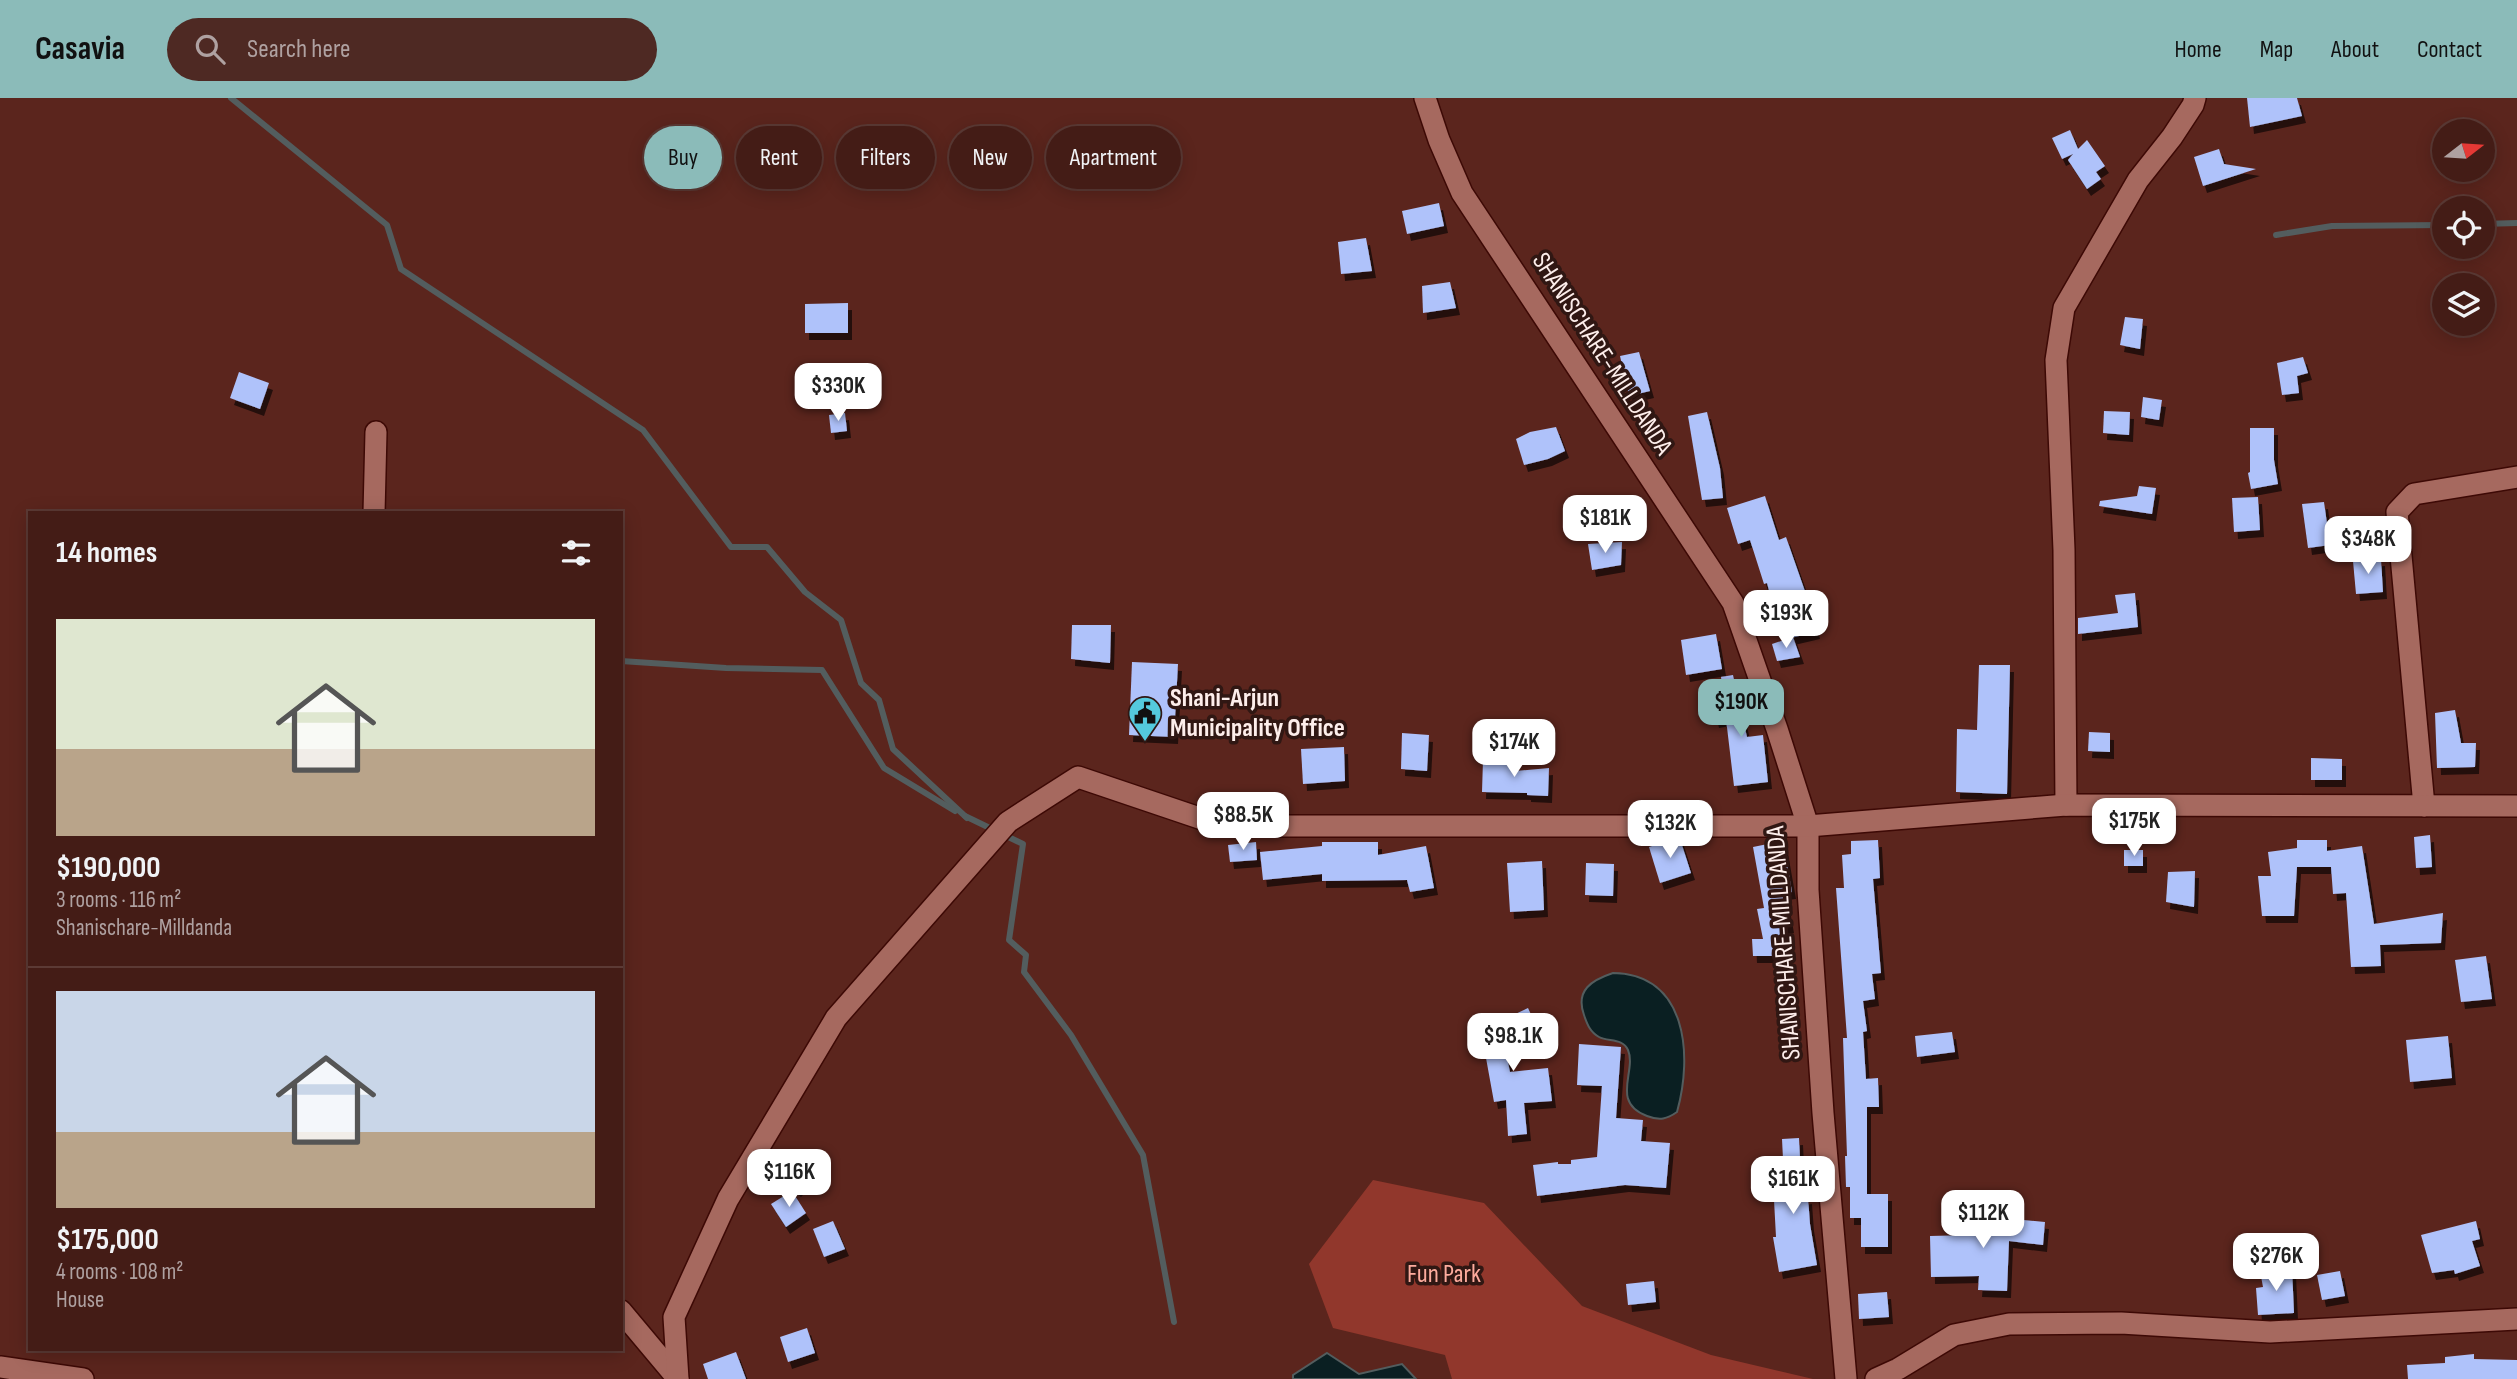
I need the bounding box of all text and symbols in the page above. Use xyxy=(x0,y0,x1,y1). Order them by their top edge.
search box xyxy=(167,18,657,81)
text: Casavia xyxy=(35,29,125,69)
icon: search xyxy=(191,30,229,68)
text: Search here xyxy=(247,34,350,65)
text: Home xyxy=(2174,35,2222,64)
text: Map xyxy=(2260,35,2293,64)
text: About xyxy=(2331,35,2379,64)
text: Contact xyxy=(2417,35,2482,64)
north arrow xyxy=(2432,119,2496,182)
map controls xyxy=(2432,119,2495,336)
chip: Buy xyxy=(644,126,722,189)
chip: Rent xyxy=(736,126,822,189)
chip: Filters xyxy=(836,126,935,189)
chip: New xyxy=(949,126,1032,189)
chip: Apartment xyxy=(1046,126,1181,189)
button: locate xyxy=(2432,196,2495,259)
street label: SHANISCHARE-MILLDANDA xyxy=(1525,247,1679,462)
button: layers xyxy=(2432,273,2495,336)
pin: $330K xyxy=(789,364,887,423)
text: $330K xyxy=(811,372,865,400)
pin: $181K xyxy=(1556,496,1654,555)
text: $181K xyxy=(1579,504,1631,532)
pin: $348K xyxy=(2319,517,2417,576)
text: $348K xyxy=(2340,525,2396,553)
icon: filters xyxy=(557,534,595,572)
text: 14 homes xyxy=(56,535,157,571)
pin: $193K xyxy=(1737,590,1835,650)
text: $193K xyxy=(1759,599,1813,627)
icon: home xyxy=(263,665,389,791)
pin: $190K xyxy=(1692,680,1790,739)
place label: Shani-Arjun Municipality Office xyxy=(1170,683,1345,744)
text: $190K xyxy=(1714,688,1768,716)
public building icon: Shani-Arjun Municipality Office xyxy=(1126,694,1164,743)
pin: $174K xyxy=(1465,720,1563,779)
text: $174K xyxy=(1488,728,1540,756)
pin: $88.5K xyxy=(1186,792,1300,852)
pin: $175K xyxy=(2085,798,2183,858)
pin: $132K xyxy=(1621,800,1719,860)
text: $88.5K xyxy=(1213,801,1273,829)
text: $175K xyxy=(2108,807,2160,835)
text: $132K xyxy=(1644,809,1696,837)
street label: SHANISCHARE-MILLDANDA xyxy=(1760,824,1808,1061)
text: $190,000 xyxy=(56,850,161,886)
text: 3 rooms · 116 m² xyxy=(56,886,181,914)
text: Shanischare-Milldanda xyxy=(56,914,232,942)
pin: $98.1K xyxy=(1456,1014,1570,1073)
text: $98.1K xyxy=(1483,1022,1543,1050)
icon: home xyxy=(263,1037,389,1163)
pin: $116K xyxy=(740,1150,838,1209)
pin: $161K xyxy=(1744,1156,1842,1216)
text: $116K xyxy=(763,1158,815,1186)
text: $161K xyxy=(1767,1165,1819,1193)
pin: $112K xyxy=(1934,1190,2032,1250)
text: $112K xyxy=(1957,1199,2009,1227)
text: $175,000 xyxy=(56,1222,159,1258)
pin: $276K xyxy=(2227,1234,2325,1293)
text: $276K xyxy=(2249,1242,2303,1270)
text: 4 rooms · 108 m² xyxy=(56,1258,183,1286)
park label: Fun Park xyxy=(1407,1259,1481,1290)
text: House xyxy=(56,1286,104,1314)

